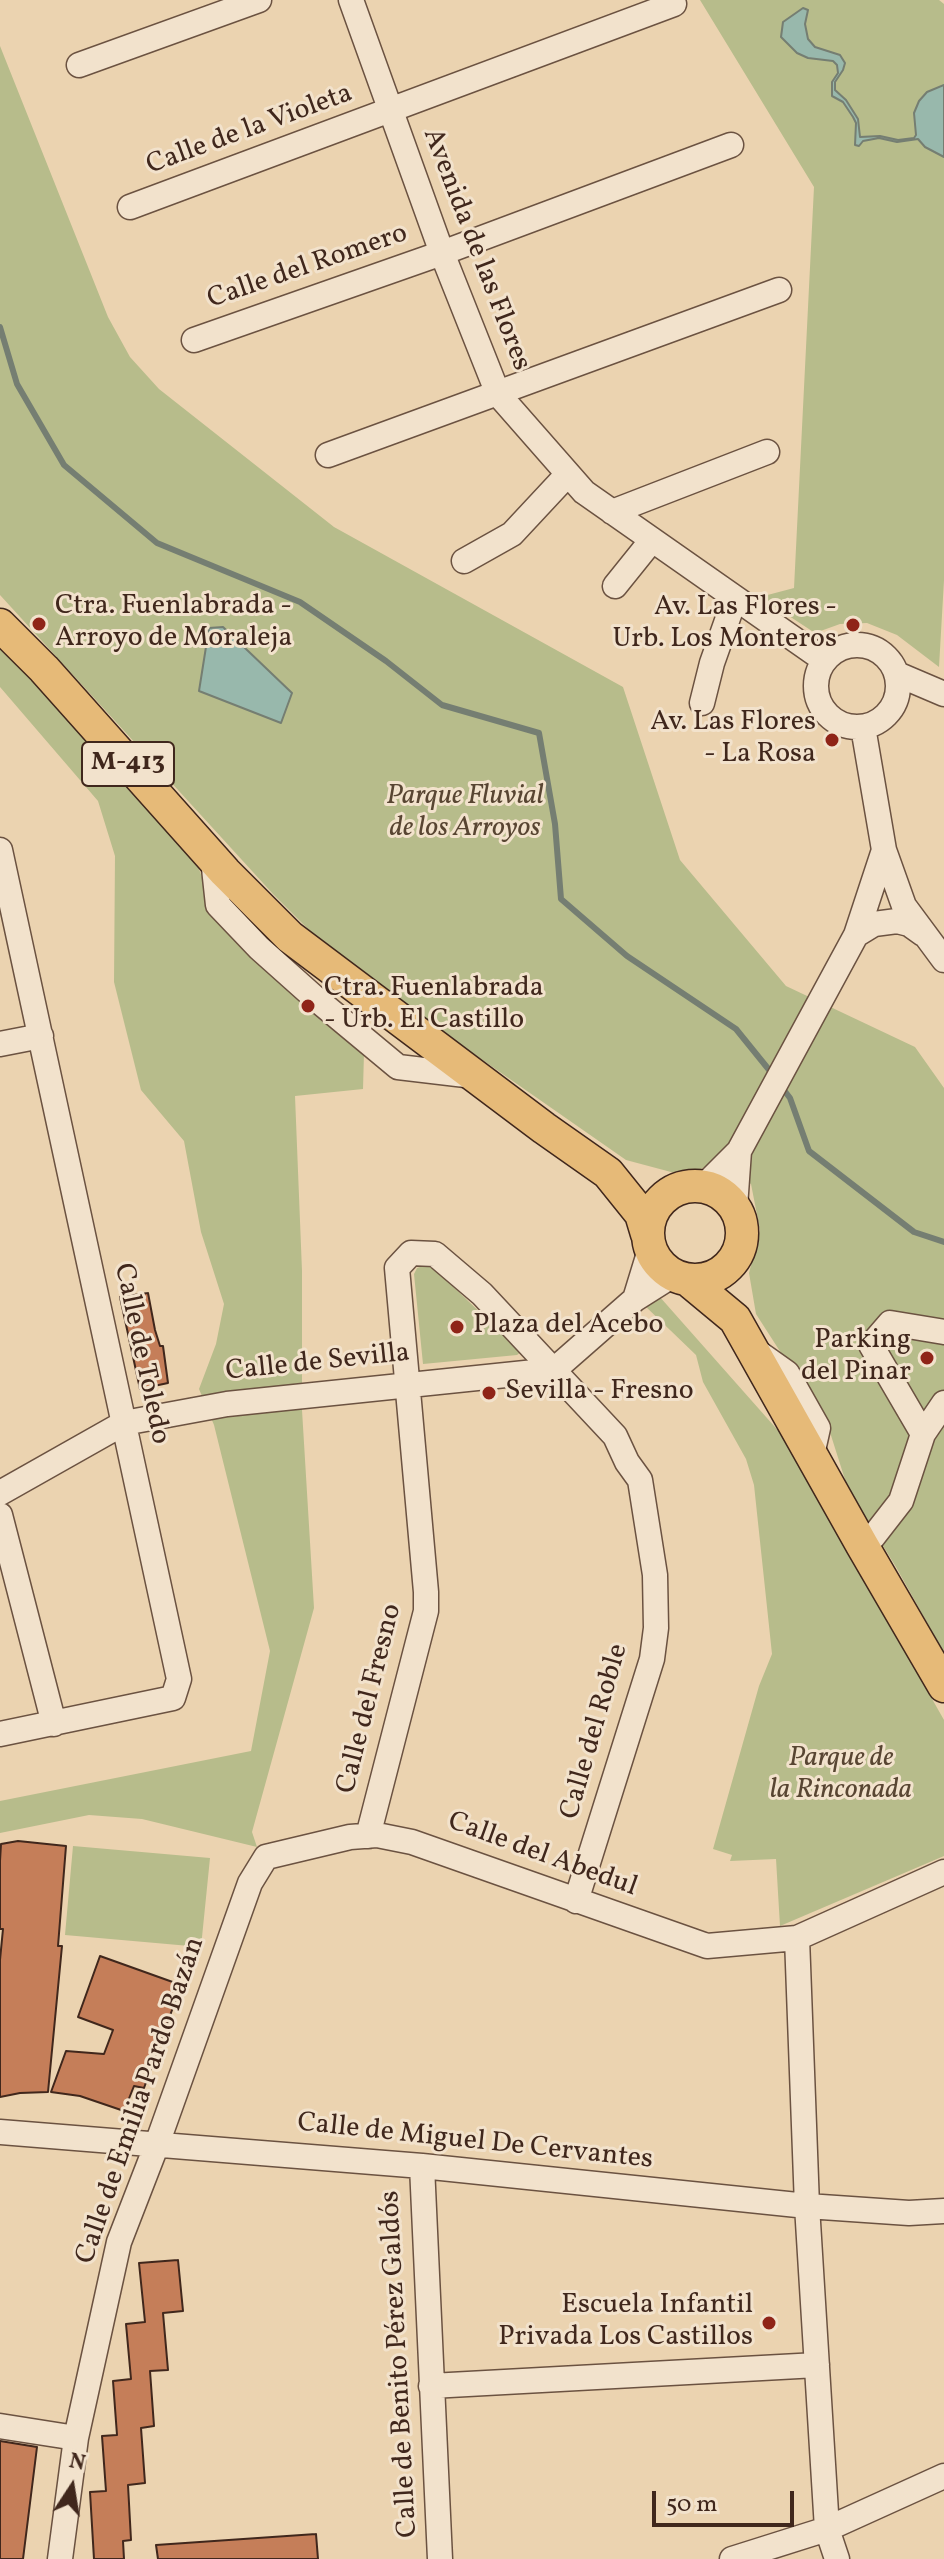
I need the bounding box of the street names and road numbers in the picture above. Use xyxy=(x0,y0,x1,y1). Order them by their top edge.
street label: Calle de la Violeta xyxy=(142,78,358,184)
street label: Avenida de las Flores xyxy=(413,124,537,376)
street label: Calle del Romero xyxy=(204,218,412,318)
road number: M-413 xyxy=(82,742,174,786)
street label: Calle de Toledo xyxy=(104,1261,176,1447)
street label: Calle de Sevilla xyxy=(224,1338,412,1390)
street label: Calle del Fresno xyxy=(331,1601,411,1797)
street label: Calle del Roble xyxy=(555,1640,637,1824)
street label: Calle del Abedul xyxy=(443,1806,641,1906)
street label: Calle de Emilia Pardo Bazán xyxy=(70,1933,214,2269)
street label: Calle de Miguel De Cervantes xyxy=(296,2108,654,2178)
street label: Calle de Benito Pérez Galdós xyxy=(375,2190,427,2538)

